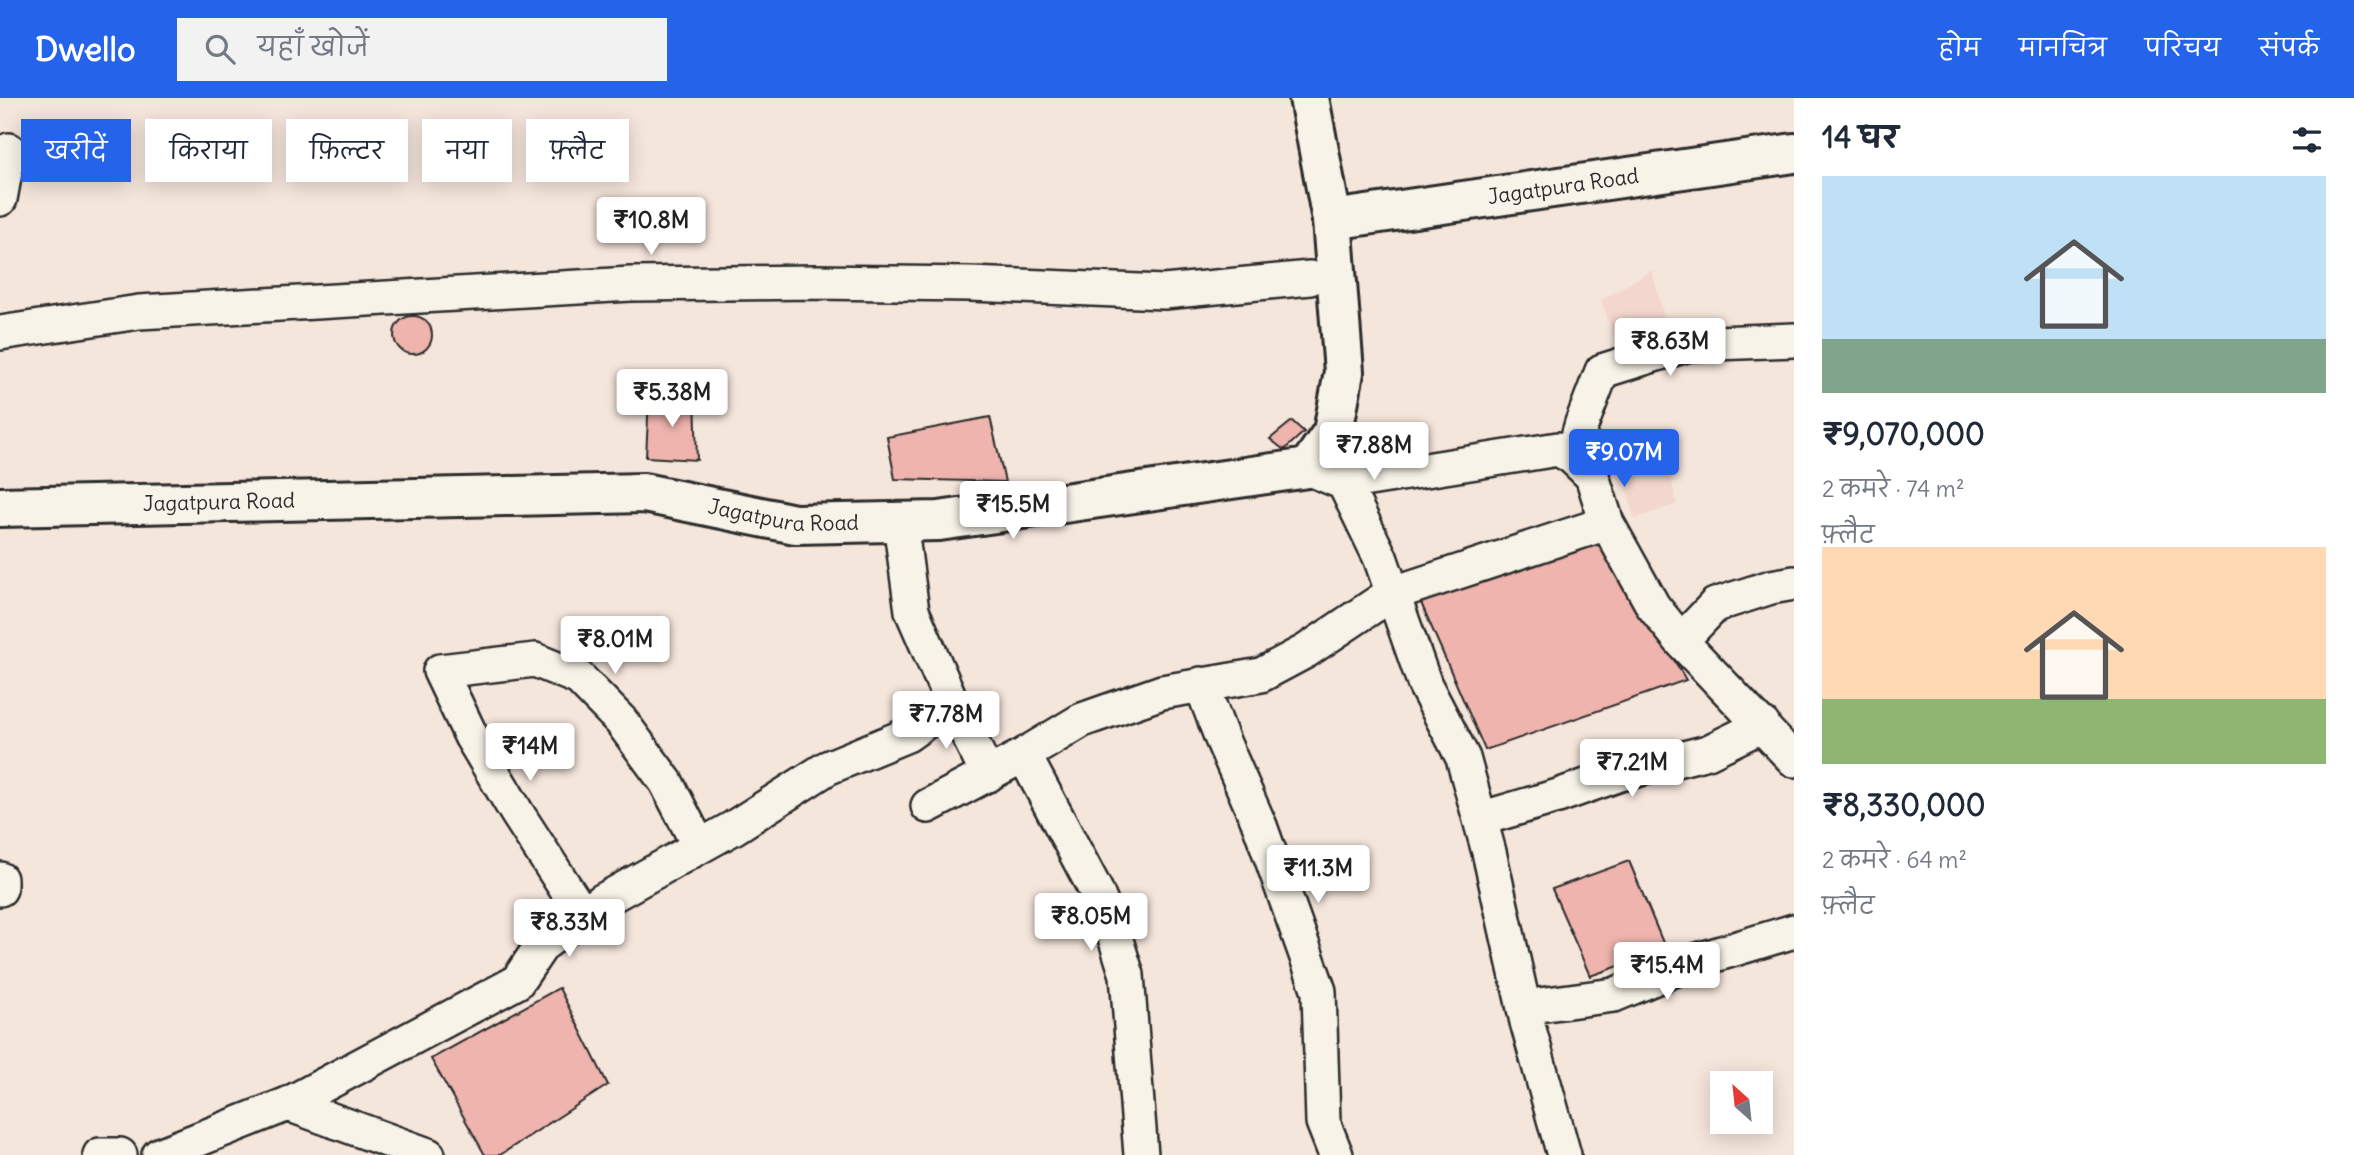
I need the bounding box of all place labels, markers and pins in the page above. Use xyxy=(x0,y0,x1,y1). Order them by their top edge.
pin: ₹10.8M xyxy=(594,198,708,257)
pin: ₹8.63M xyxy=(1613,318,1727,378)
pin: ₹5.38M xyxy=(615,370,729,429)
pin: ₹7.88M xyxy=(1317,422,1431,482)
pin: ₹9.07M xyxy=(1567,430,1681,489)
pin: ₹15.5M xyxy=(956,482,1070,541)
pin: ₹8.01M xyxy=(558,616,672,676)
pin: ₹7.78M xyxy=(889,692,1003,751)
pin: ₹14M xyxy=(489,724,571,783)
pin: ₹7.21M xyxy=(1575,740,1689,799)
pin: ₹11.3M xyxy=(1261,846,1375,905)
pin: ₹8.05M xyxy=(1034,894,1148,953)
pin: ₹8.33M xyxy=(512,900,626,959)
pin: ₹15.4M xyxy=(1610,942,1724,1002)

